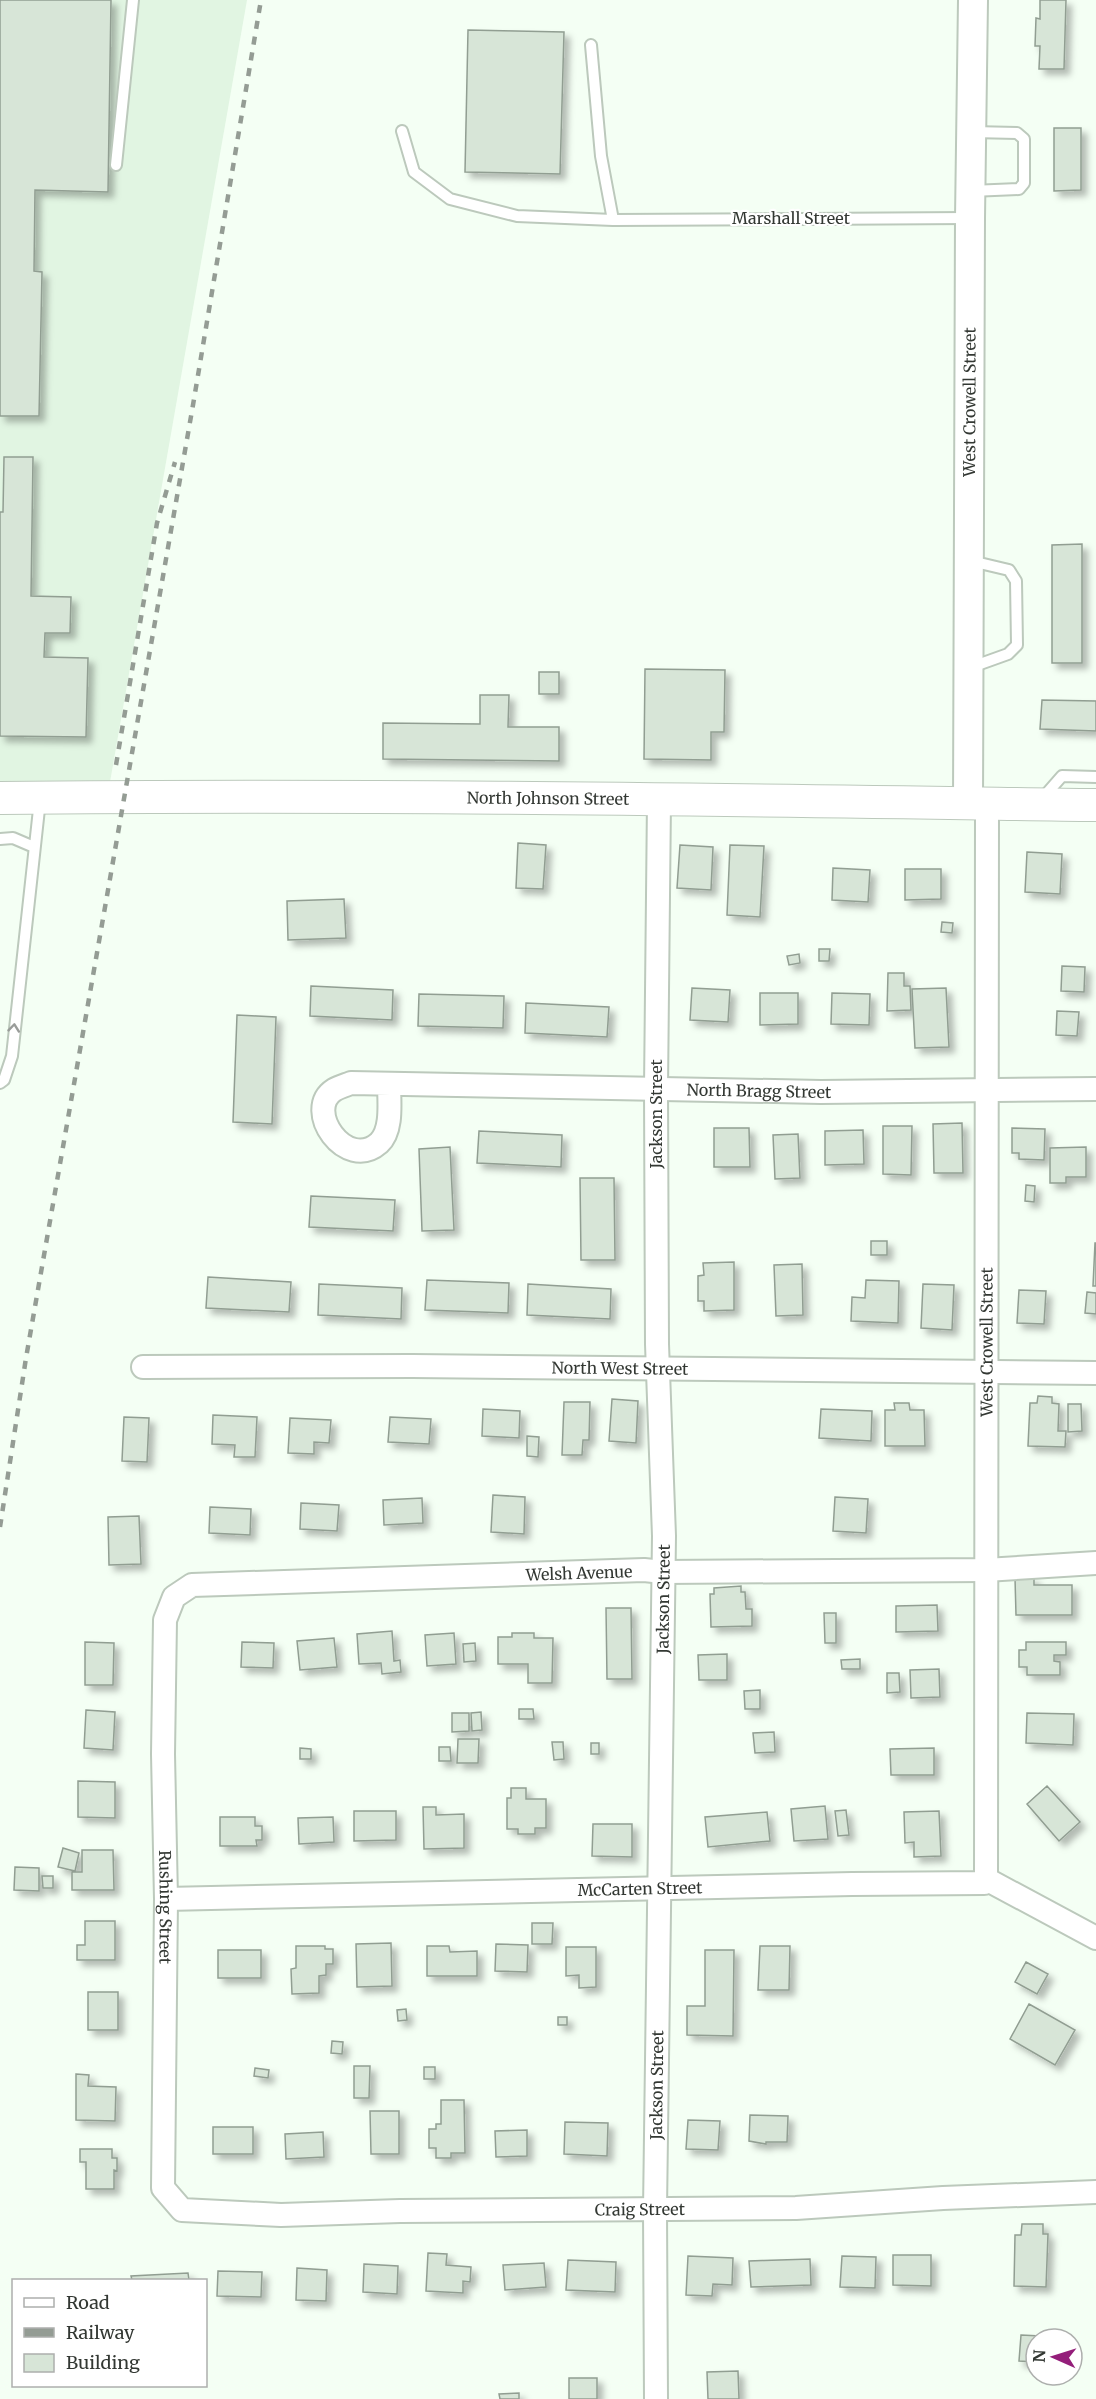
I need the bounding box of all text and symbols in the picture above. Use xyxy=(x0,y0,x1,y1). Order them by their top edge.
street label: Marshall Street xyxy=(732,208,851,228)
street label: West Crowell Street xyxy=(959,327,980,478)
street label: North Johnson Street xyxy=(467,787,630,809)
one-way arrow xyxy=(8,1023,20,1032)
street label: Jackson Street xyxy=(646,1059,666,1170)
street label: North Bragg Street xyxy=(686,1079,832,1102)
street label: West Crowell Street xyxy=(976,1267,997,1418)
street label: North West Street xyxy=(552,1357,689,1379)
street label: Jackson Street xyxy=(652,1543,674,1655)
street label: Welsh Avenue xyxy=(524,1561,633,1585)
street label: Rushing Street xyxy=(155,1850,176,1965)
street label: McCarten Street xyxy=(577,1877,703,1900)
street label: Jackson Street xyxy=(646,2029,667,2141)
street label: Craig Street xyxy=(595,2199,686,2220)
legend xyxy=(12,2279,207,2387)
text: Road xyxy=(66,2291,110,2314)
text: Railway xyxy=(66,2321,135,2344)
north arrow xyxy=(1024,2327,1084,2387)
text: N xyxy=(1029,2349,1049,2363)
text: Building xyxy=(66,2351,140,2374)

